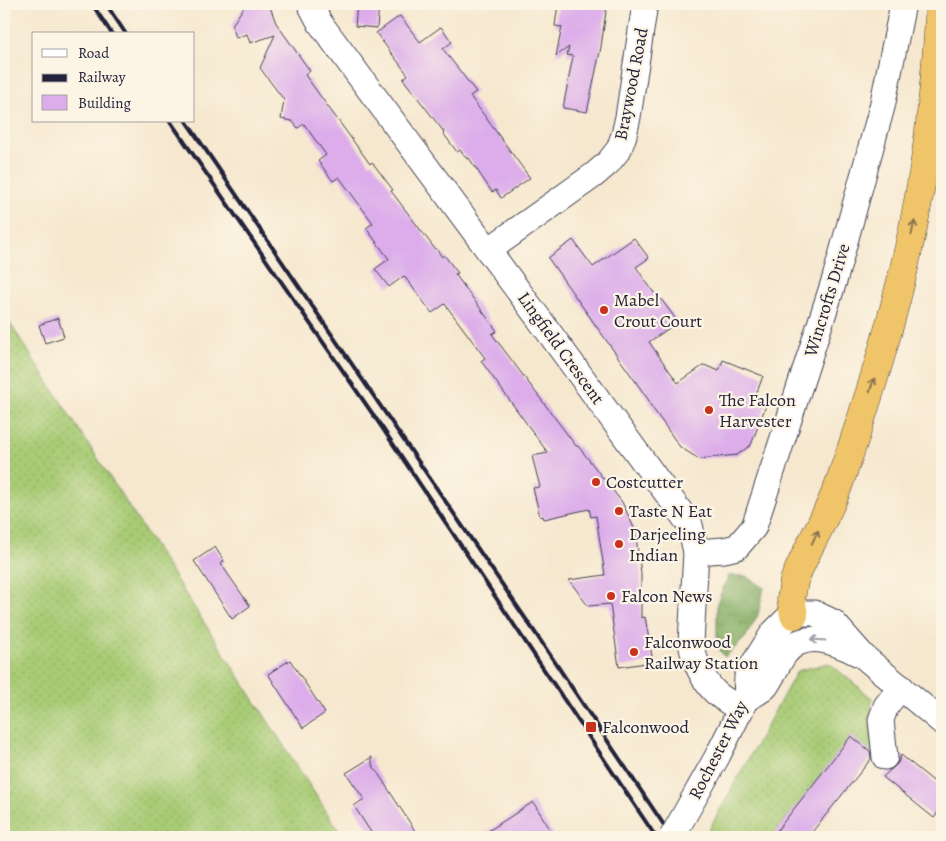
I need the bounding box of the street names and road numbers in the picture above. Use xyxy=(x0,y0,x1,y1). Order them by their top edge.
street label: Braywood Road xyxy=(608,25,654,142)
street label: Wincrofts Drive xyxy=(798,240,856,361)
street label: Lingfield Crescent xyxy=(512,287,610,409)
street label: Rochester Way xyxy=(683,696,754,803)

